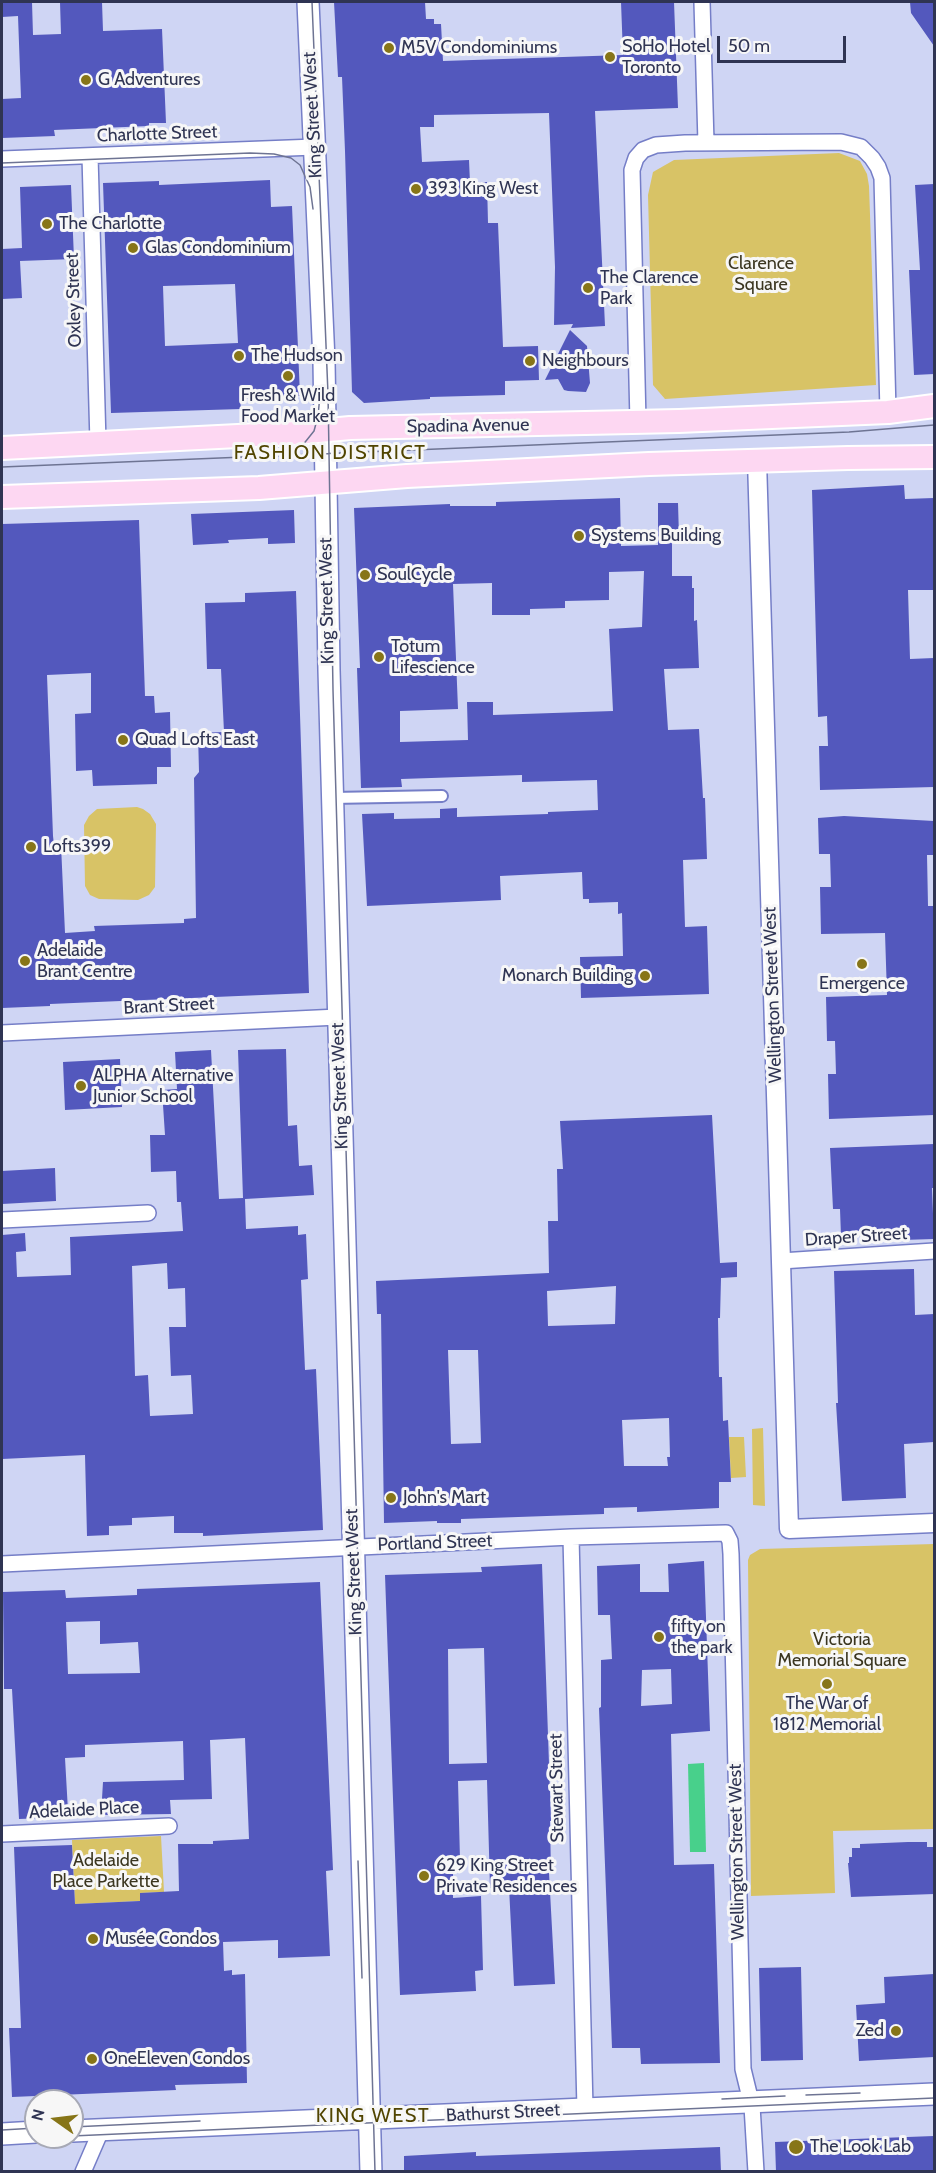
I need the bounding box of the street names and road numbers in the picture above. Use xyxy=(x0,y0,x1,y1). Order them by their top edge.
street label: King Street West xyxy=(299,51,327,179)
street label: Charlotte Street xyxy=(96,121,218,147)
street label: Oxley Street xyxy=(62,252,86,348)
street label: Spadina Avenue xyxy=(406,414,530,438)
street label: King Street West xyxy=(315,537,339,665)
street label: Wellington Street West xyxy=(759,907,787,1083)
street label: Brant Street xyxy=(123,993,215,1019)
street label: King Street West xyxy=(327,1022,353,1150)
street label: Draper Street xyxy=(804,1223,908,1251)
street label: King Street West xyxy=(341,1508,367,1636)
street label: Portland Street xyxy=(377,1530,493,1556)
street label: Stewart Street xyxy=(545,1733,569,1843)
street label: Wellington Street West xyxy=(725,1764,749,1940)
street label: Adelaide Place xyxy=(28,1796,140,1824)
street label: Bathurst Street xyxy=(446,2099,560,2127)

